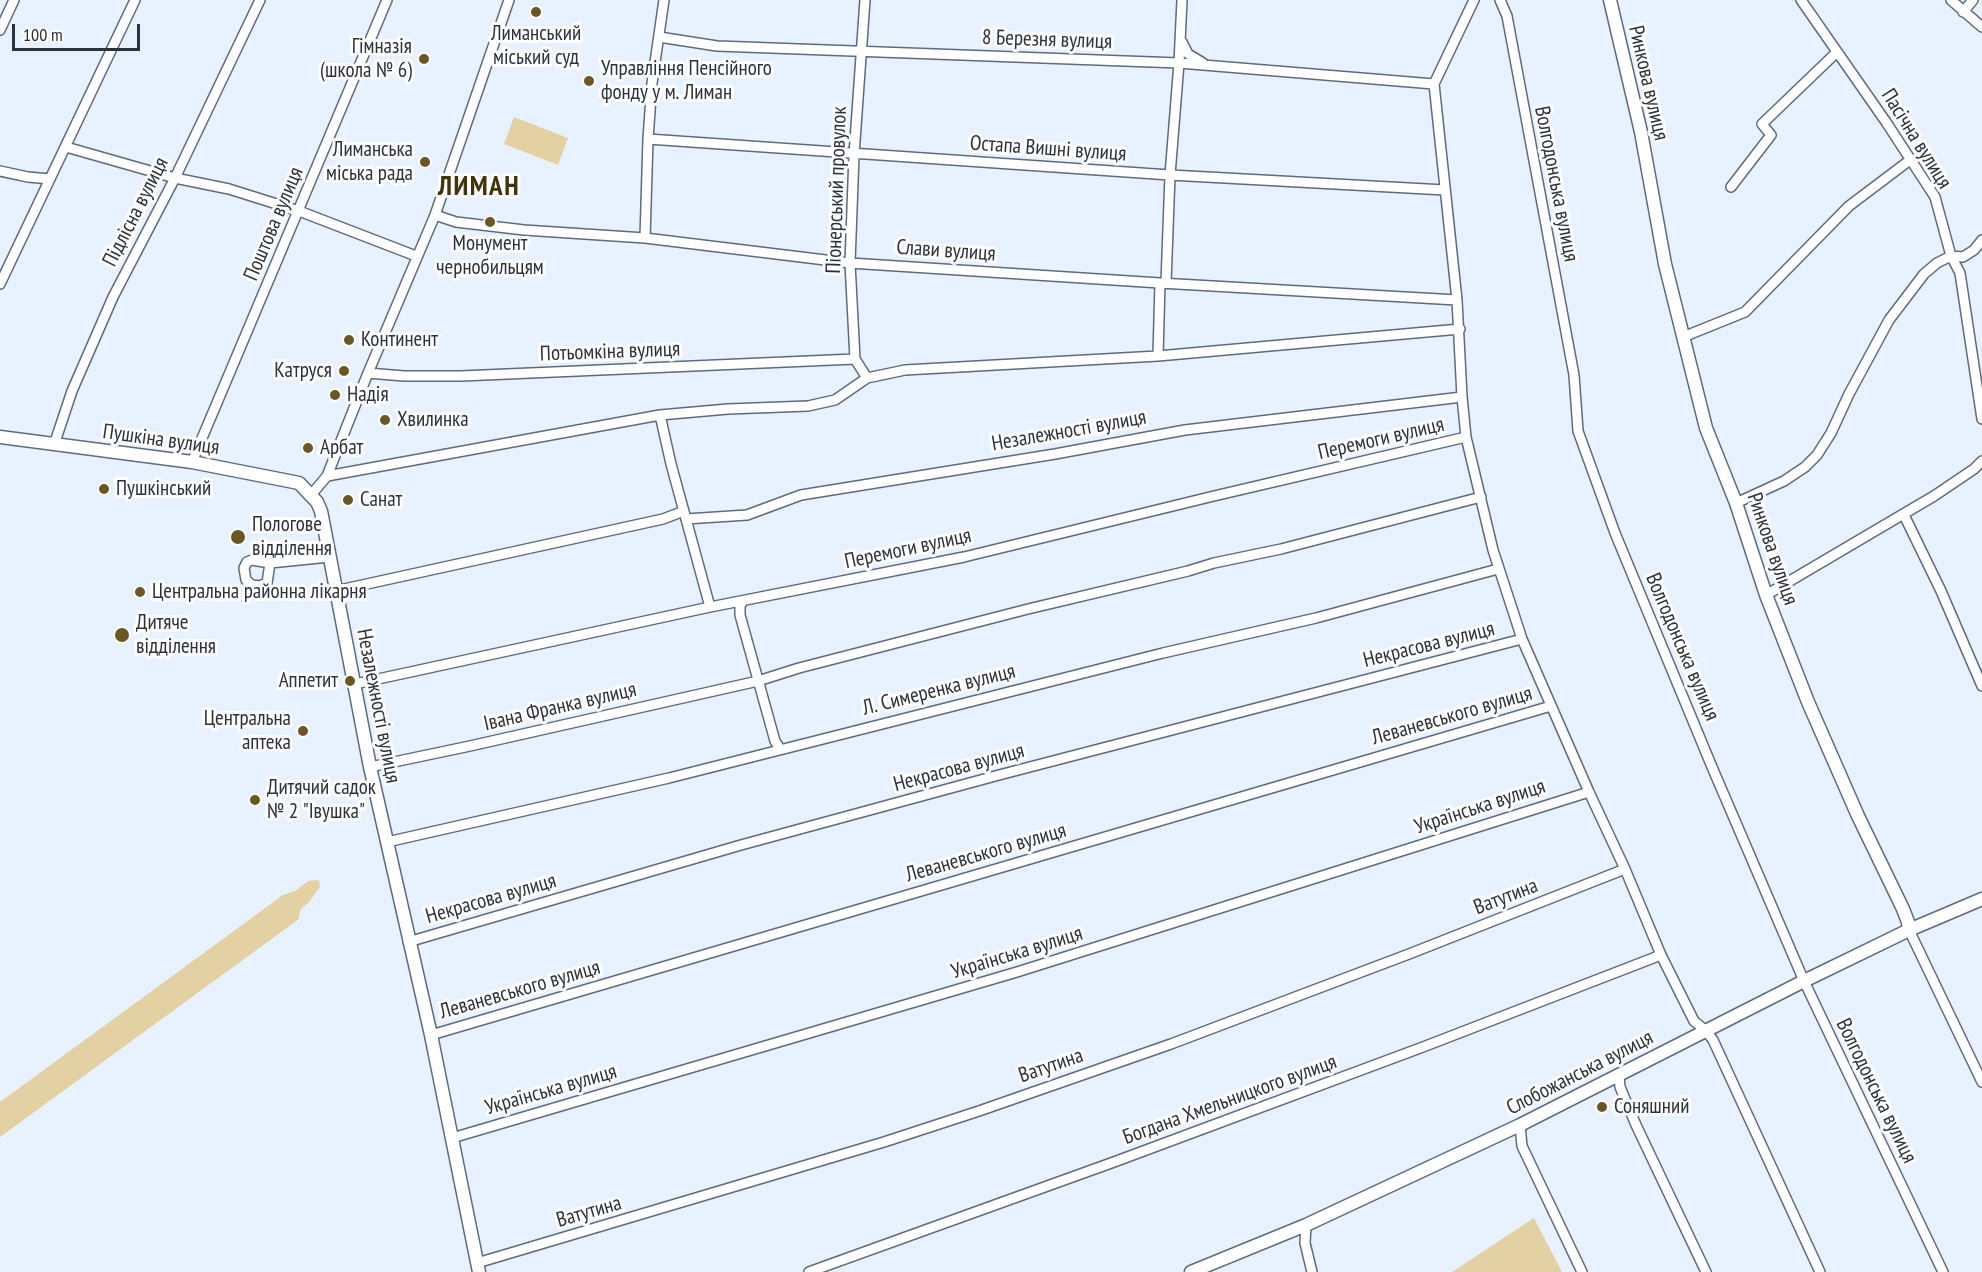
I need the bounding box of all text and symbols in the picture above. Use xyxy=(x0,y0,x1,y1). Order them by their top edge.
marker: Лиманський міський суд xyxy=(529,5,543,19)
scale bar xyxy=(15,12,142,50)
place label: Лиманський міський суд xyxy=(491,21,581,71)
text: 100 m xyxy=(23,23,63,46)
street label: Ринкова вулиця xyxy=(1623,23,1673,143)
street label: 8 Березня вулиця xyxy=(982,25,1112,55)
place label: Гімназія (школа № 6) xyxy=(320,34,412,84)
marker: Гімназія (школа № 6) xyxy=(417,52,431,66)
place label: Управління Пенсійного фонду у м. Лиман xyxy=(601,56,772,106)
marker: Управління Пенсійного фонду у м. Лиман xyxy=(582,74,596,88)
street label: Пасічна вулиця xyxy=(1875,84,1957,194)
street label: Волгодонська вулиця xyxy=(1529,104,1583,264)
street label: Піонерський провулок xyxy=(821,106,853,274)
street label: Остапа Вишні вулиця xyxy=(969,131,1127,167)
place label: Лиманська міська рада xyxy=(326,137,413,187)
street label: Підлісна вулиця xyxy=(98,153,174,271)
marker: Лиманська міська рада xyxy=(418,155,432,169)
street label: Поштова вулиця xyxy=(239,164,309,284)
district label: ЛИМАН xyxy=(438,171,520,203)
marker: Монумент чернобильцям xyxy=(483,215,497,229)
place label: Монумент чернобильцям xyxy=(436,231,544,281)
street label: Слави вулиця xyxy=(896,235,996,267)
place label: Континент xyxy=(361,327,438,353)
marker: Континент xyxy=(342,333,356,347)
street label: Потьомкіна вулиця xyxy=(539,337,681,367)
place label: Катруся xyxy=(274,358,332,384)
marker: Катруся xyxy=(337,364,351,378)
place label: Надiя xyxy=(347,382,389,408)
marker: Надiя xyxy=(328,388,342,402)
street label: Незалежності вулиця xyxy=(990,405,1148,457)
place label: Хвилинка xyxy=(397,407,469,433)
street label: Перемоги вулиця xyxy=(1315,412,1447,466)
marker: Хвилинка xyxy=(378,413,392,427)
street label: Пушкіна вулиця xyxy=(101,419,221,461)
place label: Арбат xyxy=(320,435,363,461)
marker: Арбат xyxy=(301,441,315,455)
place label: Пушкінський xyxy=(116,476,211,502)
marker: Пушкінський xyxy=(97,482,111,496)
place label: Санат xyxy=(360,487,402,513)
street label: Ринкова вулиця xyxy=(1741,490,1803,608)
marker: Санат xyxy=(341,493,355,507)
place label: Пологове відділення xyxy=(252,512,332,562)
street label: Перемоги вулиця xyxy=(842,523,974,575)
marker: Пологове відділення xyxy=(229,528,247,546)
street label: Волгодонська вулиця xyxy=(1640,570,1724,724)
place label: Центральна районна лікарня xyxy=(152,579,367,605)
marker: Центральна районна лікарня xyxy=(133,585,147,599)
place label: Дитяче відділення xyxy=(136,610,216,660)
street label: Некрасова вулиця xyxy=(1361,617,1497,673)
marker: Дитяче відділення xyxy=(113,626,131,644)
street label: Незалежності вулиця xyxy=(351,627,405,785)
street label: Л. Симеренка вулиця xyxy=(860,659,1018,721)
place label: Аппетит xyxy=(279,668,338,694)
marker: Аппетит xyxy=(343,674,357,688)
street label: Івана Франка вулиця xyxy=(481,677,639,737)
street label: Леваневського вулиця xyxy=(1369,681,1535,751)
place label: Центральна аптека xyxy=(204,706,291,756)
marker: Центральна аптека xyxy=(296,724,310,738)
street label: Некрасова вулиця xyxy=(891,738,1027,798)
street label: Українська вулиця xyxy=(1412,774,1548,840)
place label: Дитячий садок № 2 "Івушка" xyxy=(267,775,376,825)
marker: Дитячий садок № 2 "Івушка" xyxy=(248,793,262,807)
street label: Леваневського вулиця xyxy=(903,818,1069,888)
street label: Некрасова вулиця xyxy=(423,868,559,930)
street label: Ватутина xyxy=(1470,873,1542,921)
street label: Українська вулиця xyxy=(948,921,1086,985)
street label: Леваневського вулиця xyxy=(437,955,603,1025)
street label: Волгодонська вулиця xyxy=(1830,1015,1922,1167)
street label: Слобожанська вулиця xyxy=(1503,1025,1657,1121)
street label: Ватутина xyxy=(1015,1043,1087,1089)
street label: Богдана Хмельницкого вулиця xyxy=(1120,1050,1340,1150)
street label: Українська вулиця xyxy=(482,1059,620,1121)
place label: Соняшний xyxy=(1614,1094,1689,1120)
marker: Соняшний xyxy=(1595,1100,1609,1114)
street label: Ватутина xyxy=(554,1191,624,1233)

